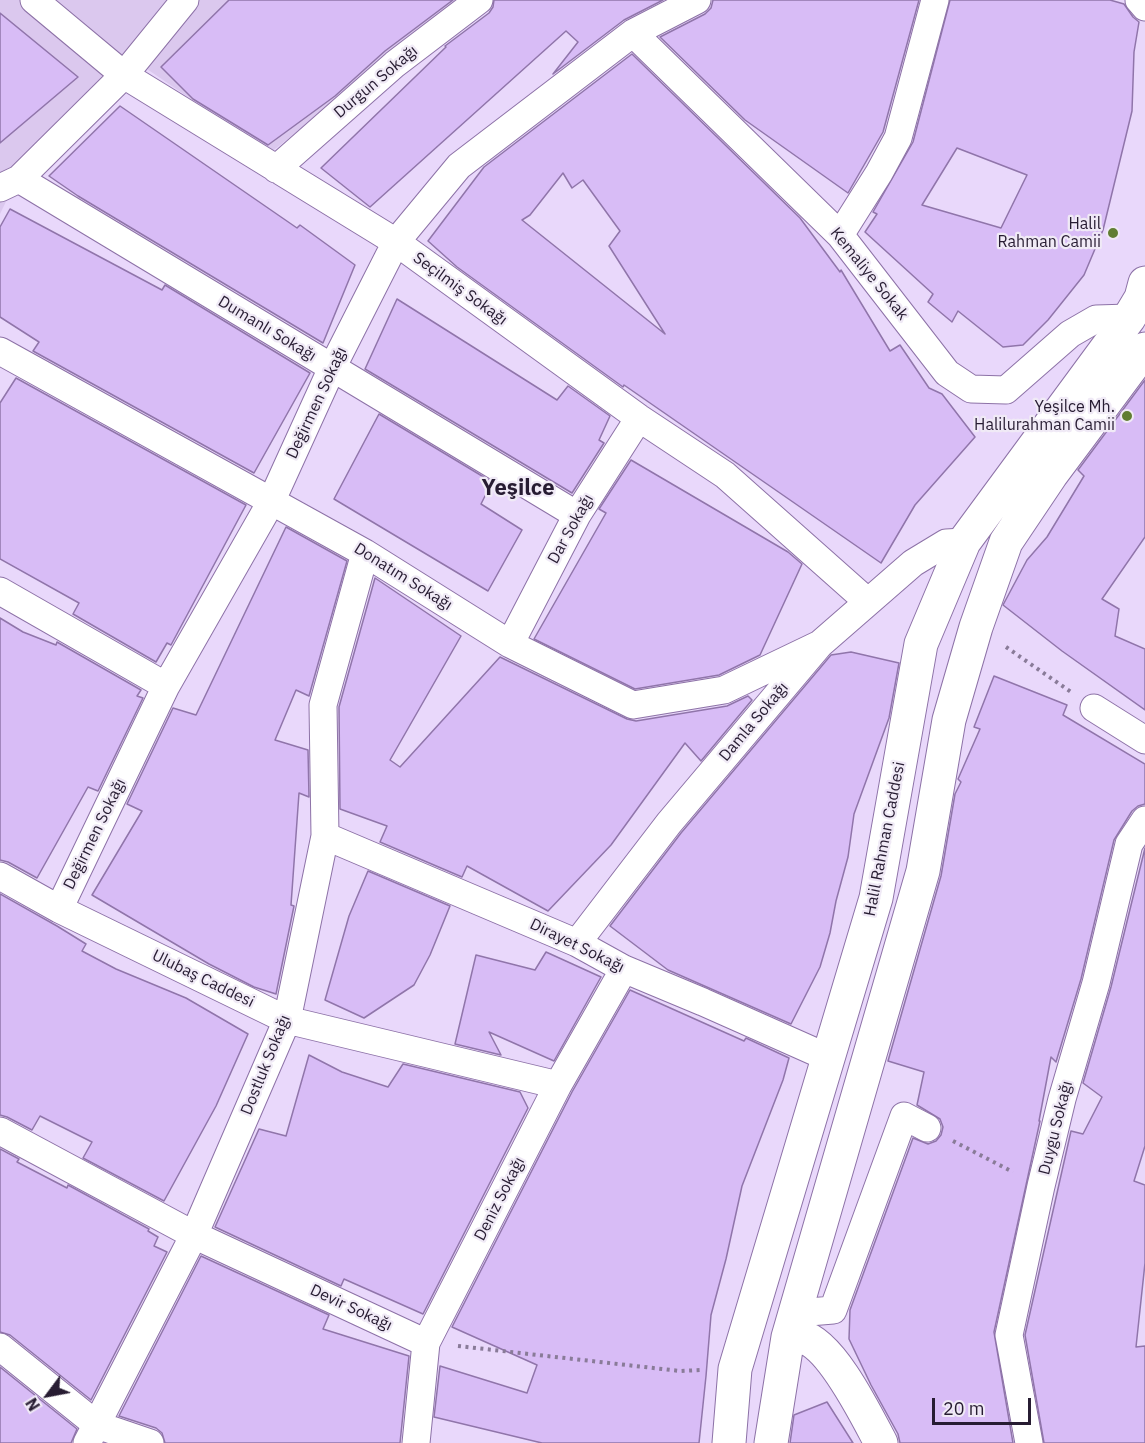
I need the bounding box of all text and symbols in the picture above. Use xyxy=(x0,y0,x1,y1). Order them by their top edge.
street label: Durgun Sokağı xyxy=(330,41,422,123)
place label: Halil Rahman Camii xyxy=(997,214,1101,252)
street label: Kemaliye Sokak xyxy=(826,224,912,324)
marker: Halil Rahman Camii xyxy=(1106,226,1120,240)
street label: Seçilmiş Sokağı xyxy=(409,248,511,330)
street label: Dumanlı Sokağı xyxy=(214,292,320,366)
street label: Değirmen Sokağı xyxy=(283,344,351,462)
place label: Yeşilce Mh. Halilurahman Camii xyxy=(974,397,1115,435)
marker: Yeşilce Mh. Halilurahman Camii xyxy=(1120,409,1134,423)
district label: Yeşilce xyxy=(482,476,554,502)
street label: Dar Sokağı xyxy=(544,491,598,567)
street label: Donatım Sokağı xyxy=(350,539,456,615)
street label: Damla Sokağı xyxy=(715,678,793,766)
street label: Halil Rahman Caddesi xyxy=(861,760,909,918)
street label: Değirmen Sokağı xyxy=(60,775,130,893)
street label: Dirayet Sokağı xyxy=(527,915,627,977)
street label: Ulubaş Caddesi xyxy=(149,946,257,1012)
street label: Dostluk Sokağı xyxy=(237,1012,295,1118)
street label: Duygu Sokağı xyxy=(1035,1079,1077,1177)
street label: Deniz Sokağı xyxy=(471,1154,529,1244)
street label: Devir Sokağı xyxy=(307,1281,395,1335)
north arrow xyxy=(18,1365,78,1425)
scale bar xyxy=(935,1386,1034,1424)
text: N xyxy=(21,1394,44,1415)
text: 20 m xyxy=(943,1397,985,1420)

